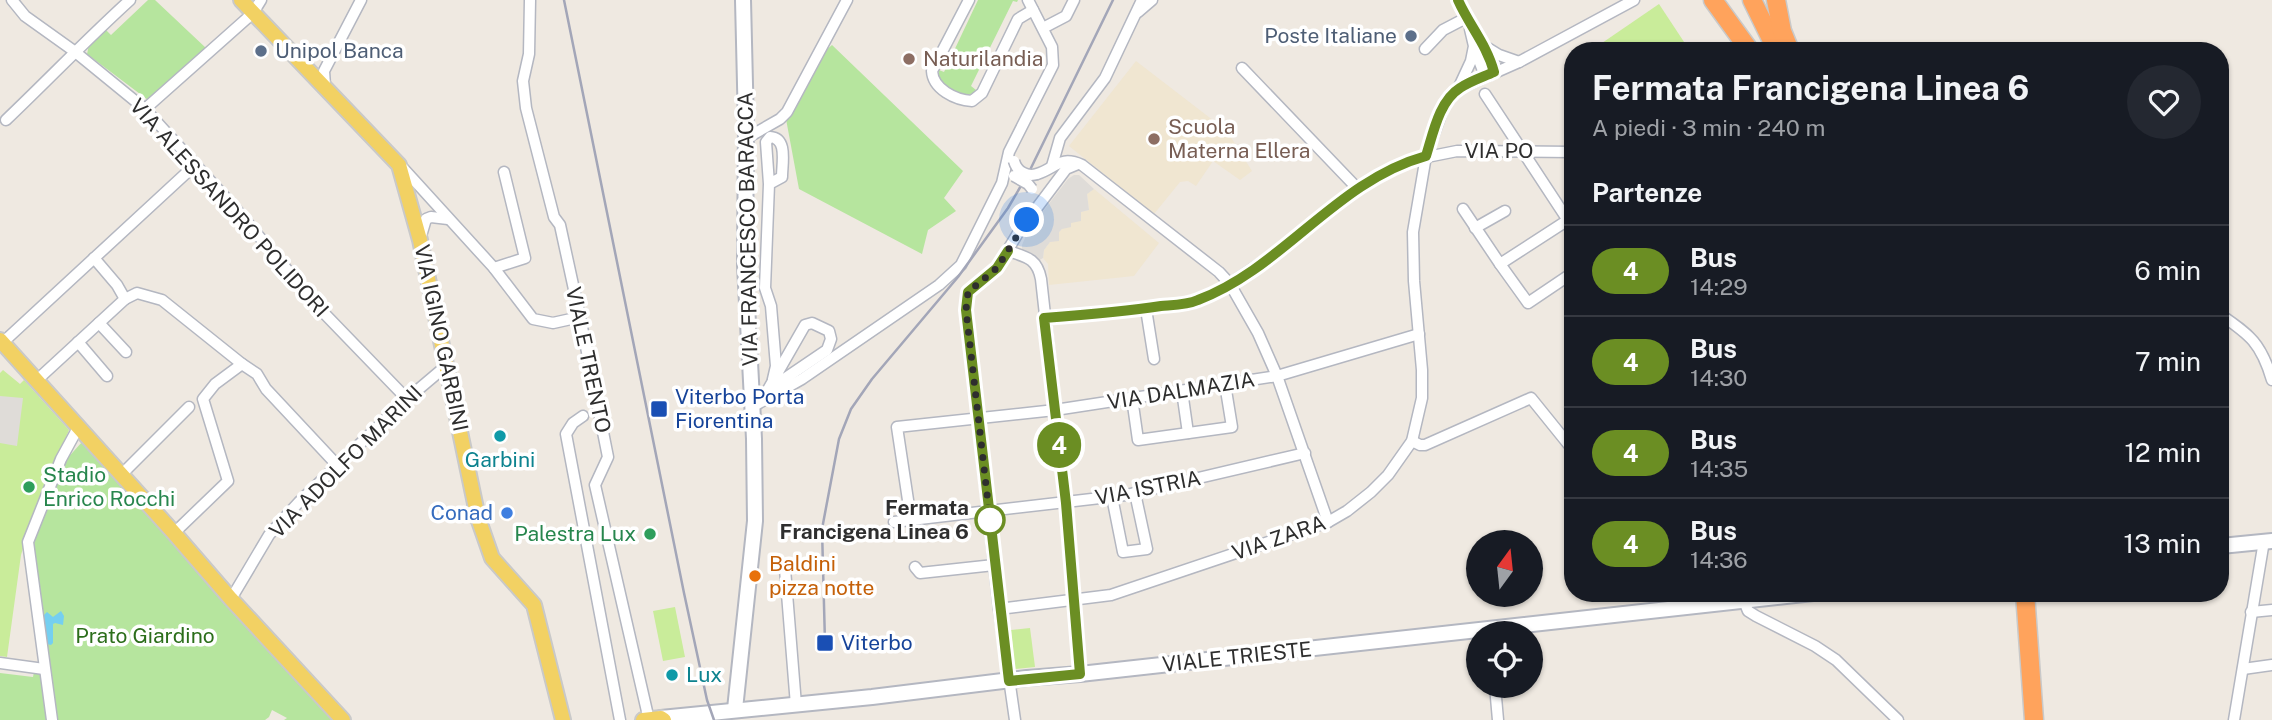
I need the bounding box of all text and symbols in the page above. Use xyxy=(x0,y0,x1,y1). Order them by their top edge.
place label: Poste Italiane xyxy=(1264,23,1397,48)
marker: Poste Italiane xyxy=(1403,28,1419,44)
place label: Unipol Banca xyxy=(275,38,404,63)
marker: Unipol Banca xyxy=(253,43,269,59)
place label: Naturilandia xyxy=(923,46,1043,71)
marker: Naturilandia xyxy=(901,51,917,67)
button: heart xyxy=(2127,65,2201,139)
text: Fermata Francigena Linea 6 xyxy=(1592,69,2029,107)
street label: VIA FRANCESCO BARACCA xyxy=(733,91,762,367)
street label: VIA ALESSANDRO POLIDORI xyxy=(125,93,334,322)
place label: Scuola Materna Ellera xyxy=(1168,114,1310,163)
text: A piedi · 3 min · 240 m xyxy=(1592,114,1825,141)
marker: Scuola Materna Ellera xyxy=(1146,131,1162,147)
street label: VIA PO xyxy=(1465,138,1533,163)
text: Partenze xyxy=(1592,177,1702,208)
your location xyxy=(1009,202,1044,237)
street label: VIA IGINO GARBINI xyxy=(409,242,473,434)
text: Bus xyxy=(1690,242,1737,273)
text: 6 min xyxy=(2134,255,2201,286)
text: 4 xyxy=(1623,257,1638,285)
text: 14:29 xyxy=(1690,273,1748,300)
street label: VIALE TRENTO xyxy=(561,285,616,435)
text: Bus xyxy=(1690,333,1737,364)
text: 7 min xyxy=(2135,346,2201,377)
text: 4 xyxy=(1623,348,1638,376)
text: 14:30 xyxy=(1690,364,1747,391)
street label: VIA DALMAZIA xyxy=(1105,366,1257,415)
street label: VIA ADOLFO MARINI xyxy=(264,380,427,543)
place label: Viterbo Porta Fiorentina xyxy=(675,384,804,433)
marker: Viterbo Porta Fiorentina xyxy=(649,399,669,419)
line badge: 4 xyxy=(1036,422,1082,468)
text: Bus xyxy=(1690,424,1737,455)
marker: Garbini xyxy=(492,428,508,444)
text: 4 xyxy=(1051,431,1067,459)
text: 12 min xyxy=(2125,437,2201,468)
text: 4 xyxy=(1623,439,1638,467)
place label: Garbini xyxy=(465,447,535,472)
text: 14:35 xyxy=(1690,455,1748,482)
place label: Stadio Enrico Rocchi xyxy=(43,462,175,511)
street label: VIA ISTRIA xyxy=(1093,465,1203,510)
marker: Stadio Enrico Rocchi xyxy=(21,479,37,495)
place label: Fermata Francigena Linea 6 xyxy=(780,495,969,544)
place label: Conad xyxy=(430,500,493,525)
marker: Conad xyxy=(499,505,515,521)
marker: Fermata Francigena Linea 6 xyxy=(975,505,1005,535)
street label: VIA ZARA xyxy=(1229,510,1329,565)
text: Bus xyxy=(1690,515,1737,546)
place label: Palestra Lux xyxy=(514,521,636,546)
marker: Palestra Lux xyxy=(642,526,658,542)
text: 13 min xyxy=(2124,528,2201,559)
north arrow xyxy=(1466,530,1544,607)
map controls xyxy=(1466,530,1543,698)
text: 4 xyxy=(1623,530,1638,558)
text: 14:36 xyxy=(1690,546,1748,573)
place label: Baldini pizza notte xyxy=(769,551,874,600)
marker: Baldini pizza notte xyxy=(747,568,763,584)
button: locate xyxy=(1466,621,1543,698)
park label: Prato Giardino xyxy=(75,623,215,648)
place label: Viterbo xyxy=(841,630,913,655)
marker: Viterbo xyxy=(815,633,835,653)
street label: VIALE TRIESTE xyxy=(1161,636,1313,677)
place label: Lux xyxy=(686,662,722,687)
marker: Lux xyxy=(664,667,680,683)

